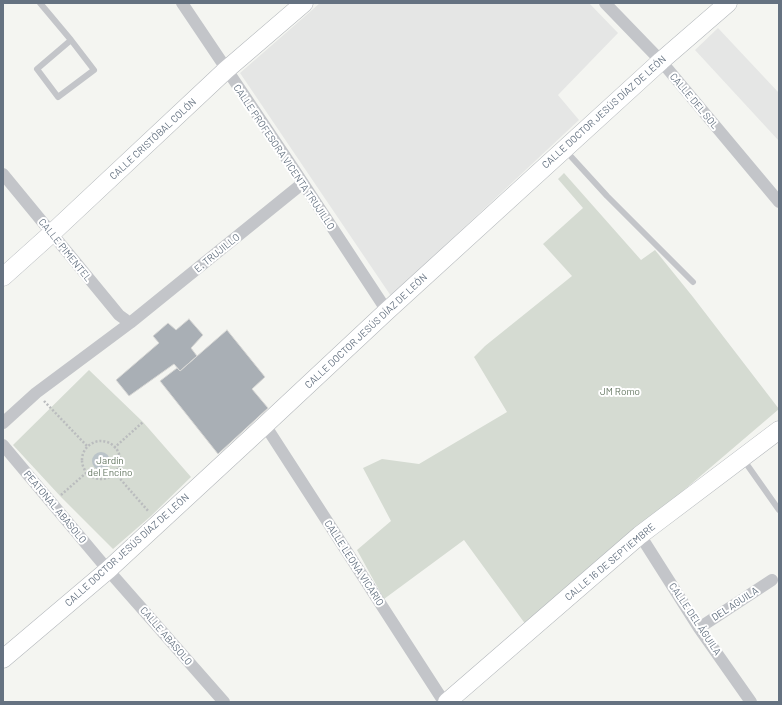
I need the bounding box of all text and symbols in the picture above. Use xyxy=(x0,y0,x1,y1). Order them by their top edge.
street label: CALLE DOCTOR JESÚS DÍAZ DE LEÓN xyxy=(539,53,669,171)
street label: CALLE DEL SOL xyxy=(667,71,721,131)
street label: CALLE PROFESORA VICENTA TRUJILLO xyxy=(231,82,337,232)
street label: CALLE CRISTÓBAL COLÓN xyxy=(107,96,199,182)
street label: CALLE PIMENTEL xyxy=(36,216,94,284)
street label: E. TRUJILLO xyxy=(192,231,242,275)
street label: CALLE DOCTOR JESÚS DÍAZ DE LEÓN xyxy=(302,271,430,391)
park label: JM Romo xyxy=(600,386,640,398)
park label: Jardín del Encino xyxy=(88,455,132,478)
street label: PEATONAL ABASOLO xyxy=(21,468,89,546)
street label: CALLE DOCTOR JESÚS DÍAZ DE LEÓN xyxy=(62,491,192,609)
street label: CALLE LEONA VICARIO xyxy=(322,518,386,608)
street label: CALLE 16 DE SEPTIEMBRE xyxy=(562,521,658,603)
street label: CALLE DEL ÁGUILA xyxy=(666,581,724,657)
street label: DEL AGUILA xyxy=(709,584,761,624)
street label: CALLE ABASOLO xyxy=(137,604,195,668)

